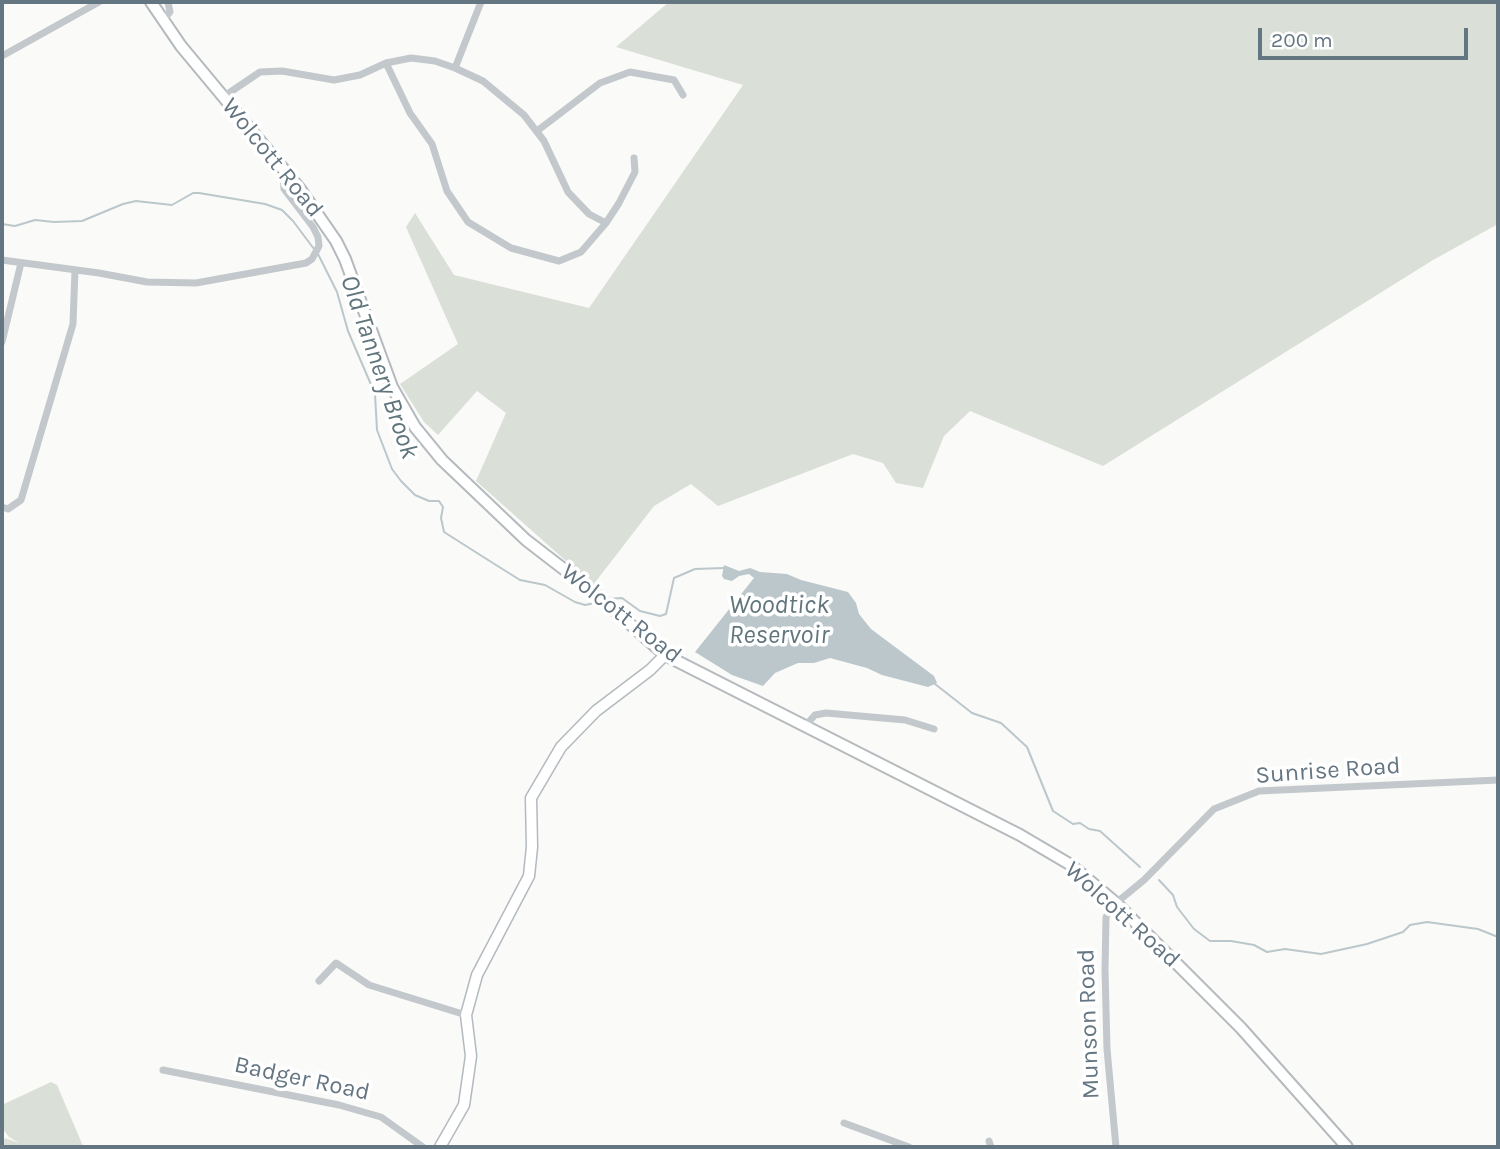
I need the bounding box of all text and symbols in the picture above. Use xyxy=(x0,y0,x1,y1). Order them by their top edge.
scale bar xyxy=(1262,14,1472,58)
text: 200 m xyxy=(1271,28,1333,52)
street label: Wolcott Road xyxy=(215,93,329,223)
water label: Old Tannery Brook xyxy=(333,271,425,463)
street label: Wolcott Road xyxy=(555,558,687,670)
water label: Woodtick Reservoir xyxy=(729,590,829,652)
street label: Sunrise Road xyxy=(1255,752,1401,790)
street label: Wolcott Road xyxy=(1058,856,1186,974)
street label: Munson Road xyxy=(1072,948,1106,1100)
street label: Badger Road xyxy=(232,1051,372,1107)

